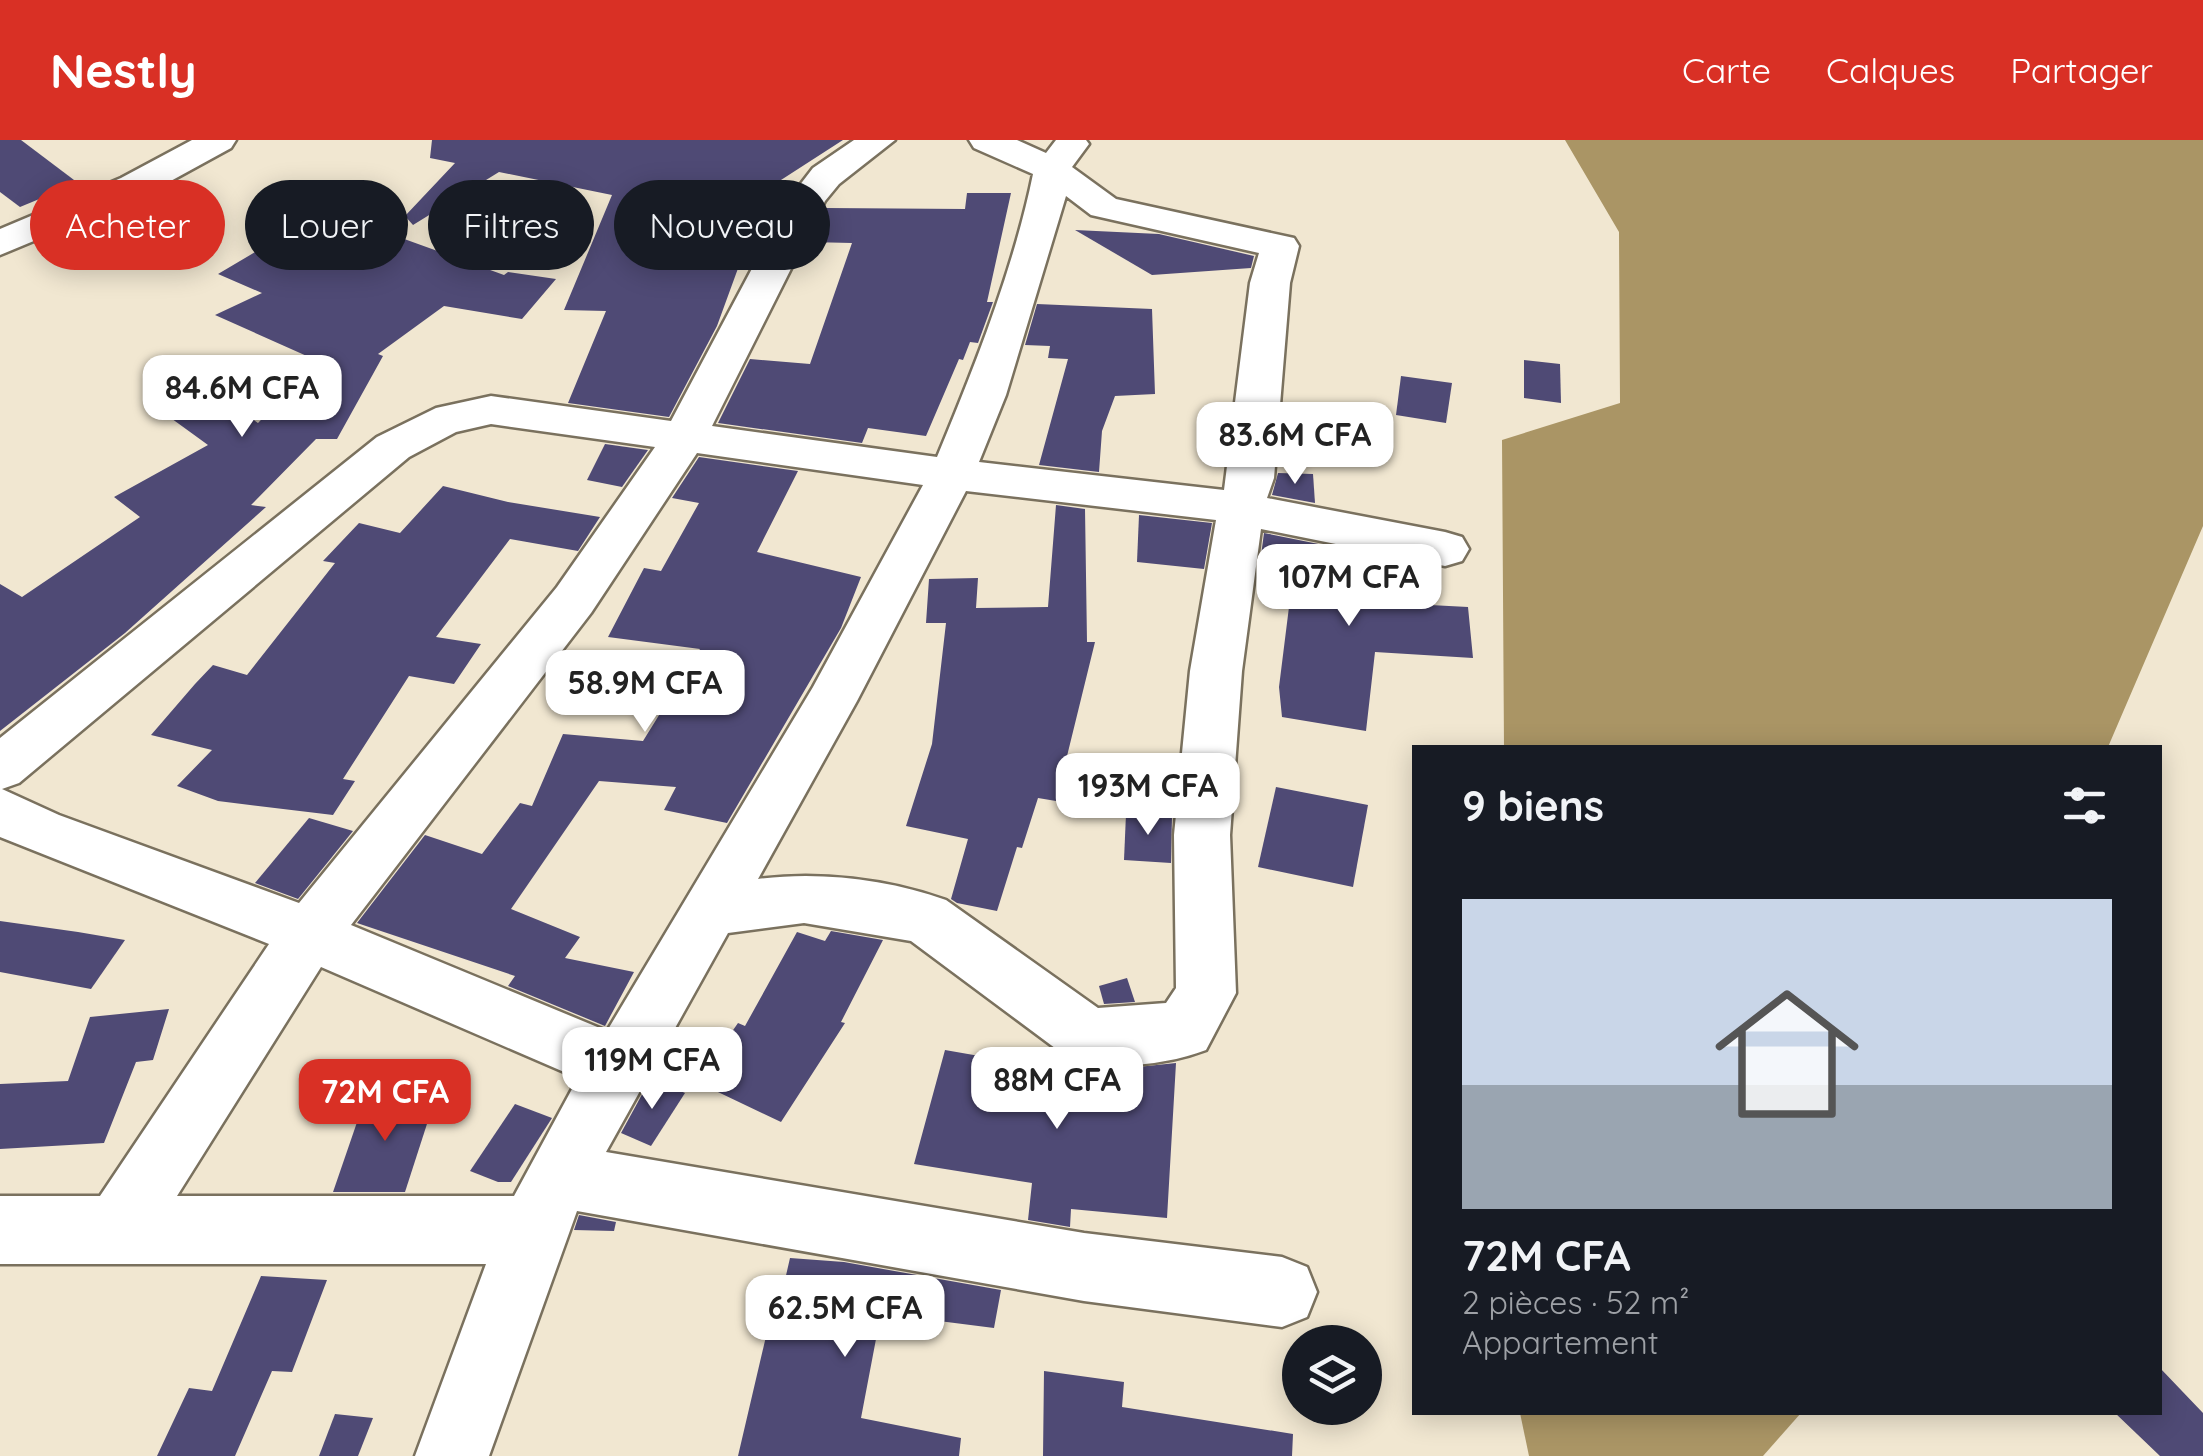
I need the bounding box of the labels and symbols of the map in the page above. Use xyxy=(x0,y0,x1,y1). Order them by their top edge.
pin: 84.6M CFA xyxy=(128,355,356,440)
pin: 83.6M CFA xyxy=(1181,402,1409,487)
pin: 107M CFA xyxy=(1246,544,1452,629)
pin: 58.9M CFA xyxy=(531,650,759,735)
pin: 193M CFA xyxy=(1045,753,1251,838)
pin: 119M CFA xyxy=(549,1027,755,1112)
pin: 88M CFA xyxy=(965,1047,1149,1132)
pin: 72M CFA xyxy=(293,1059,477,1144)
pin: 62.5M CFA xyxy=(731,1275,959,1360)

